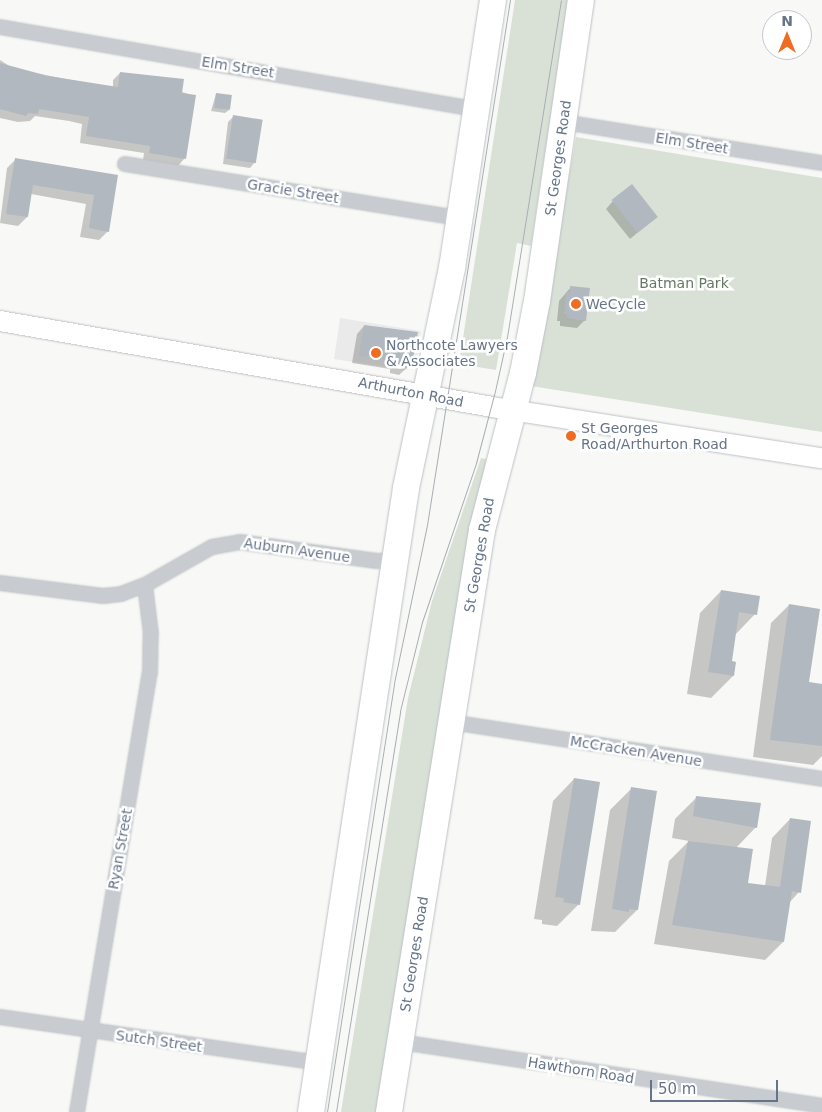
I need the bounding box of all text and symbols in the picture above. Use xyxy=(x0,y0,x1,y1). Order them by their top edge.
north arrow xyxy=(762,10,812,60)
text: N xyxy=(781,13,793,29)
street label: Elm Street xyxy=(200,53,276,81)
street label: St Georges Road xyxy=(542,99,574,217)
street label: Elm Street xyxy=(654,129,730,157)
street label: Gracie Street xyxy=(246,175,340,207)
park label: Batman Park xyxy=(639,275,729,291)
place label: WeCycle xyxy=(586,296,646,312)
marker: WeCycle xyxy=(570,298,582,310)
place label: Northcote Lawyers & Associates xyxy=(386,337,518,370)
marker: Northcote Lawyers & Associates xyxy=(370,347,382,359)
street label: Arthurton Road xyxy=(357,374,465,410)
place label: St Georges Road/Arthurton Road xyxy=(581,420,728,452)
marker: St Georges Road/Arthurton Road xyxy=(565,430,577,442)
street label: St Georges Road xyxy=(461,496,497,614)
street label: Auburn Avenue xyxy=(243,534,351,566)
street label: McCracken Avenue xyxy=(569,732,703,770)
street label: Ryan Street xyxy=(105,807,135,891)
street label: St Georges Road xyxy=(397,895,431,1013)
street label: Sutch Street xyxy=(115,1027,203,1055)
street label: Hawthorn Road xyxy=(527,1053,635,1087)
scale bar xyxy=(652,1070,780,1102)
text: 50 m xyxy=(658,1080,696,1098)

